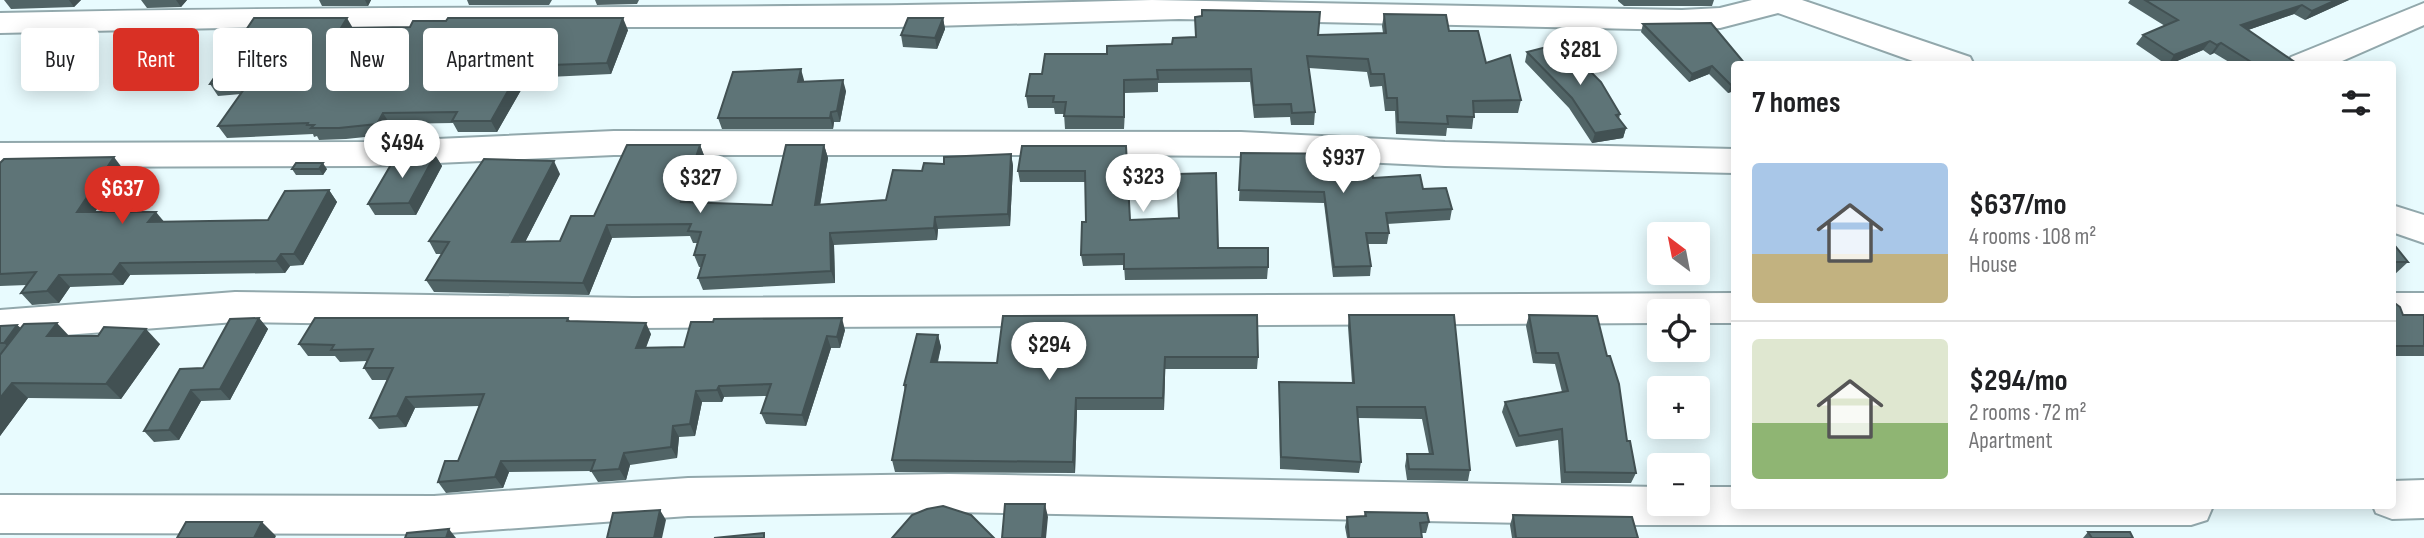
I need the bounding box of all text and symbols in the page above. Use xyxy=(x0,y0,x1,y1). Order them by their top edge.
chip: Buy xyxy=(21,28,99,91)
chip: Rent xyxy=(113,28,199,91)
chip: Filters xyxy=(213,28,312,91)
chip: New xyxy=(326,28,409,91)
chip: Apartment xyxy=(423,28,558,91)
pin: $281 xyxy=(1539,28,1621,87)
text: $281 xyxy=(1559,36,1601,64)
icon: filters xyxy=(2337,84,2375,122)
text: 7 homes xyxy=(1752,85,1840,121)
pin: $494 xyxy=(361,120,443,180)
text: $494 xyxy=(380,129,424,157)
pin: $937 xyxy=(1302,136,1384,195)
text: $937 xyxy=(1322,144,1365,172)
pin: $323 xyxy=(1102,154,1184,214)
pin: $327 xyxy=(659,156,741,215)
text: $323 xyxy=(1122,163,1164,191)
text: $327 xyxy=(679,164,721,192)
pin: $637 xyxy=(81,166,163,226)
text: $637 xyxy=(101,175,143,203)
text: $637/mo xyxy=(1969,187,2067,223)
icon: home xyxy=(1808,191,1892,275)
north arrow xyxy=(1647,222,1710,285)
map controls xyxy=(1647,222,1710,516)
text: 4 rooms · 108 m² xyxy=(1969,223,2096,251)
text: House xyxy=(1969,251,2017,279)
button: locate xyxy=(1647,299,1710,362)
pin: $294 xyxy=(1008,322,1090,382)
text: $294 xyxy=(1027,331,1071,359)
text: $294/mo xyxy=(1969,363,2068,399)
icon: home xyxy=(1808,367,1892,451)
button: + xyxy=(1647,376,1710,439)
text: 2 rooms · 72 m² xyxy=(1969,399,2087,427)
text: Apartment xyxy=(1969,427,2053,455)
button: − xyxy=(1647,453,1710,516)

